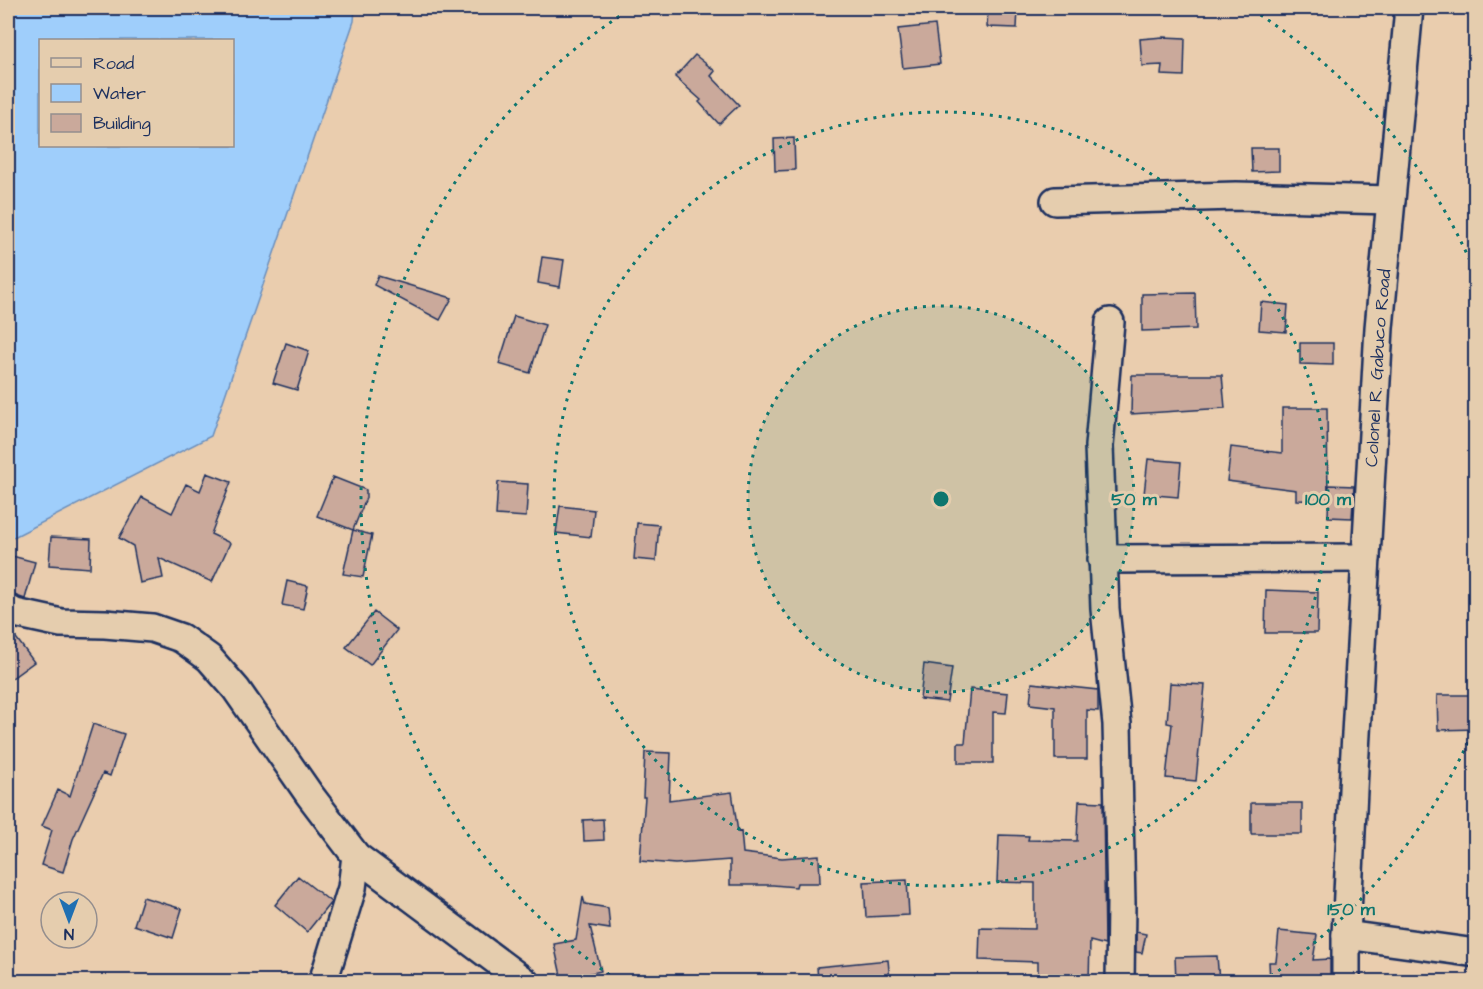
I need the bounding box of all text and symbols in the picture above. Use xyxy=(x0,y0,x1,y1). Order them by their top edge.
legend xyxy=(39,39,234,147)
text: Road xyxy=(93,51,134,76)
text: Water xyxy=(93,81,146,106)
text: Building xyxy=(93,111,151,137)
street label: Colonel R. Gabuco Road xyxy=(1359,268,1397,468)
text: 50 m xyxy=(1111,487,1158,512)
text: 100 m xyxy=(1305,487,1352,512)
centre of rings xyxy=(931,489,951,509)
north arrow xyxy=(39,890,99,950)
text: 150 m xyxy=(1327,897,1376,922)
text: N xyxy=(64,923,74,945)

